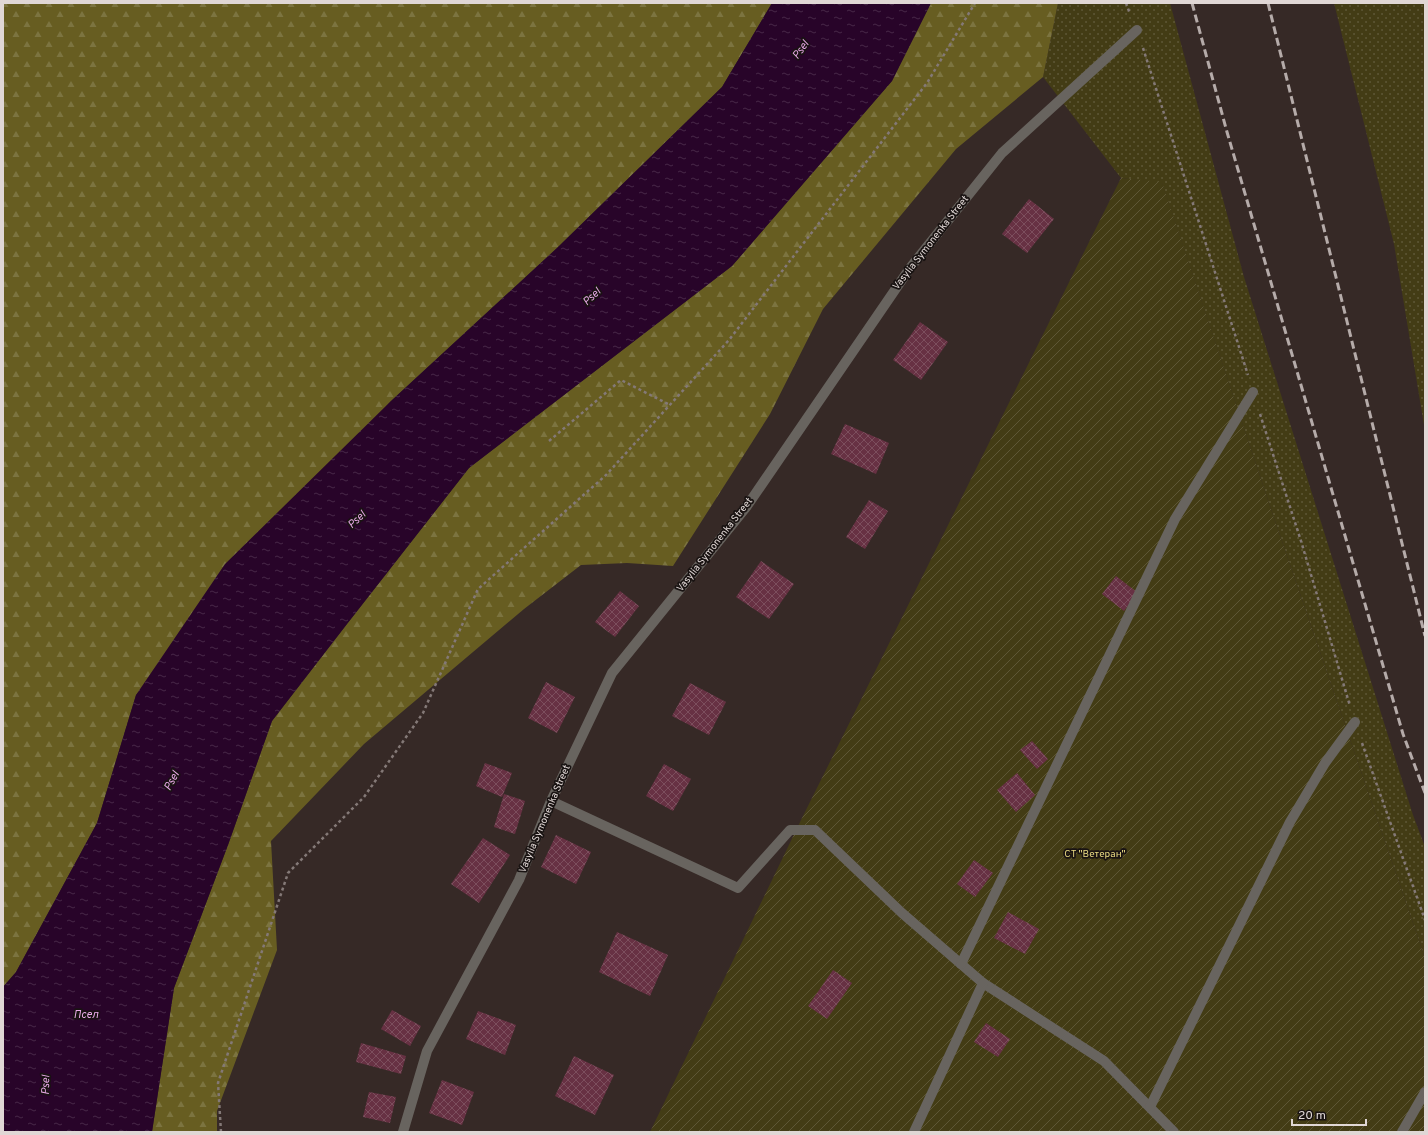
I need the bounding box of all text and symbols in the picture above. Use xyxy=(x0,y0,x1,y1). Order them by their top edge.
water label: Psel xyxy=(789,37,813,62)
street label: Vasylia Symonenka Street xyxy=(890,193,972,293)
water label: Psel xyxy=(580,284,605,309)
street label: Vasylia Symonenka Street xyxy=(674,495,756,595)
water label: Psel xyxy=(345,507,370,532)
street label: Vasylia Symonenka Street xyxy=(516,763,574,875)
water label: Psel xyxy=(161,768,184,793)
park label: СТ "Ветеран" xyxy=(1064,848,1126,861)
water label: Псел xyxy=(74,1008,99,1022)
water label: Psel xyxy=(39,1074,53,1095)
scale bar xyxy=(1292,1101,1366,1127)
text: 20 m xyxy=(1298,1108,1326,1124)

